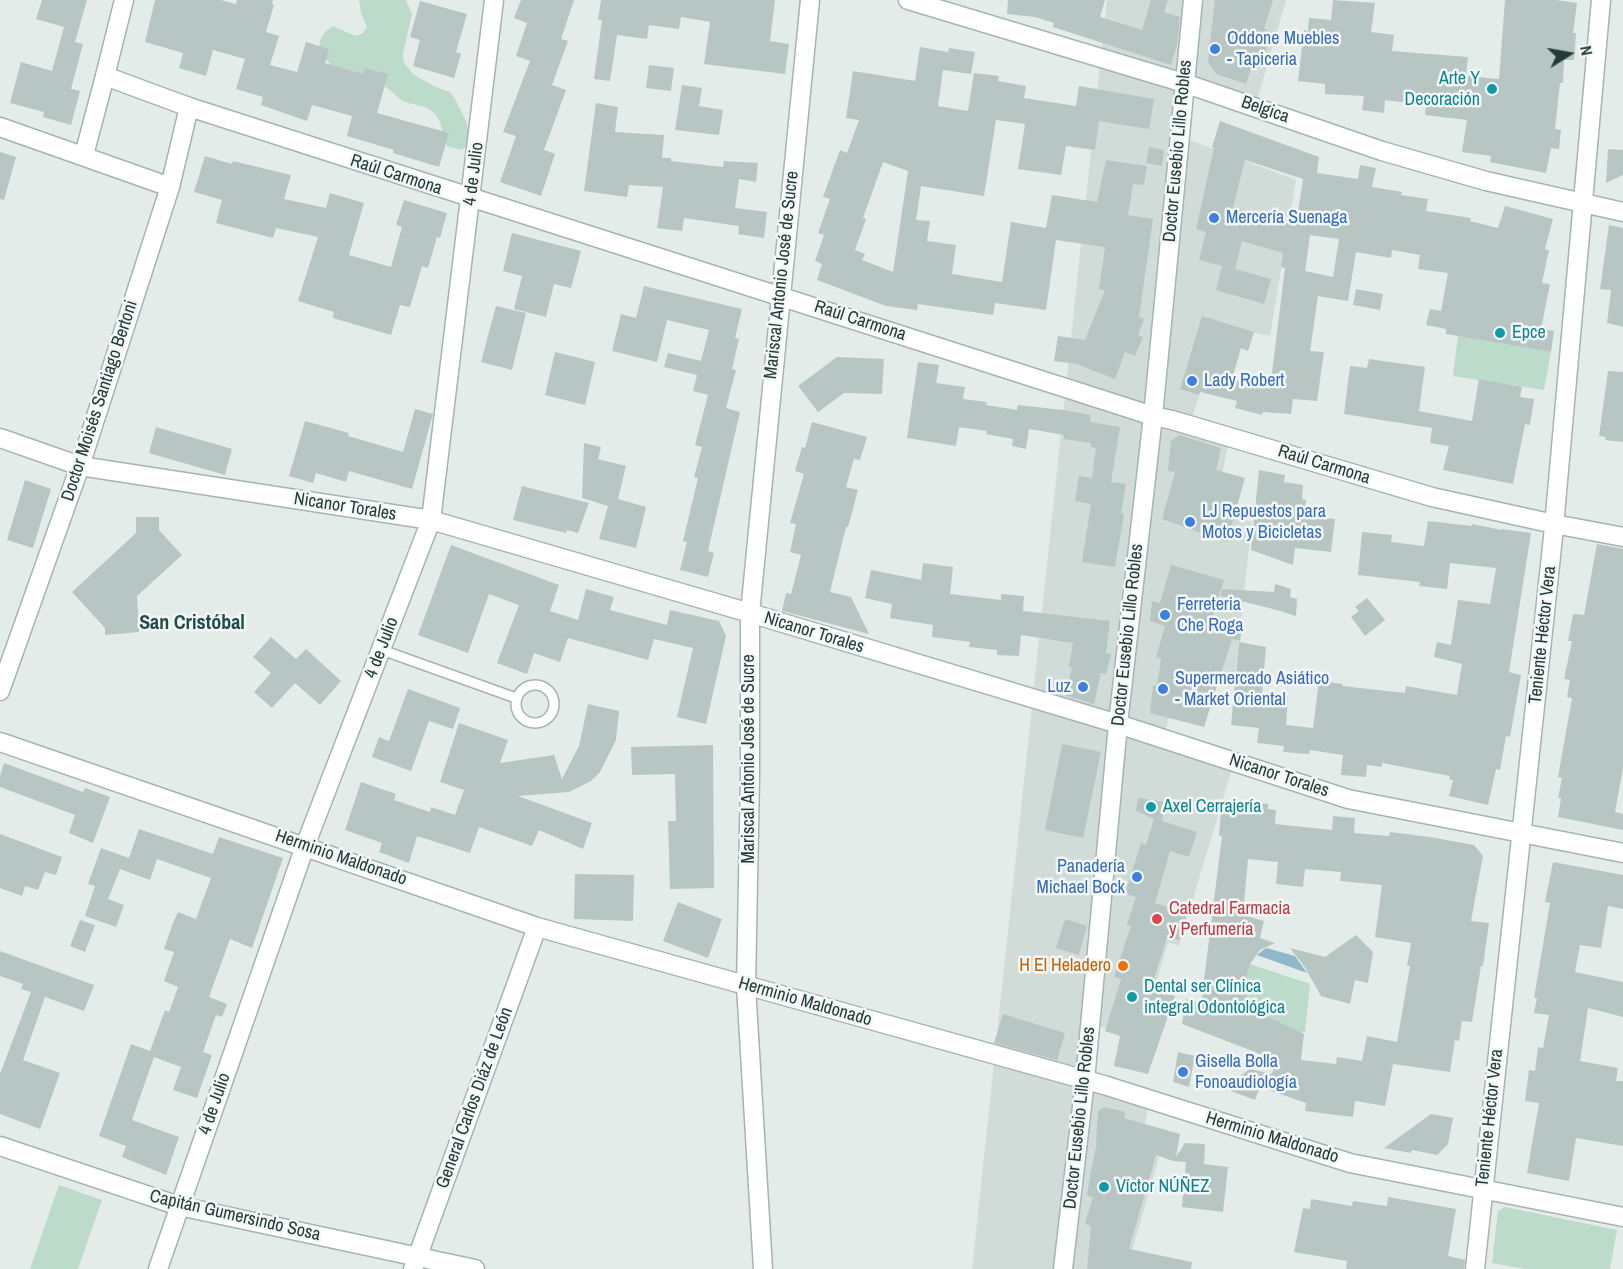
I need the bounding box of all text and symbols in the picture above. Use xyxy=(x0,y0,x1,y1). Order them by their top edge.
north arrow xyxy=(1539,24,1599,84)
place label: Oddone Muebles - Tapiceria xyxy=(1227,28,1339,70)
marker: Oddone Muebles - Tapiceria xyxy=(1208,42,1222,56)
text: N xyxy=(1575,44,1598,57)
street label: Doctor Eusebio Lillo Robles xyxy=(1159,59,1197,243)
place label: Arte Y Decoración xyxy=(1405,68,1480,110)
marker: Arte Y Decoración xyxy=(1485,82,1499,96)
street label: Belgica xyxy=(1238,92,1292,128)
street label: 4 de Julio xyxy=(459,141,489,207)
street label: Raúl Carmona xyxy=(347,150,445,200)
street label: Mariscal Antonio José de Sucre xyxy=(760,170,804,380)
place label: Mercería Suenaga xyxy=(1226,207,1347,229)
marker: Mercería Suenaga xyxy=(1207,211,1221,225)
street label: Raúl Carmona xyxy=(811,296,909,346)
street label: Doctor Moisés Santiago Bertoni xyxy=(57,298,143,504)
place label: Epce xyxy=(1512,322,1546,344)
marker: Epce xyxy=(1493,326,1507,340)
place label: Lady Robert xyxy=(1204,370,1284,392)
marker: Lady Robert xyxy=(1185,374,1199,388)
street label: Raúl Carmona xyxy=(1275,441,1373,489)
street label: Nicanor Torales xyxy=(292,488,398,526)
place label: LJ Repuestos para Motos y Bicicletas xyxy=(1202,501,1326,544)
marker: LJ Repuestos para Motos y Bicicletas xyxy=(1183,515,1197,529)
street label: Doctor Eusebio Lillo Robles xyxy=(1108,543,1148,727)
street label: Teniente Héctor Vera xyxy=(1525,565,1561,705)
place label: Ferreteria Che Roga xyxy=(1177,594,1243,636)
street label: Nicanor Torales xyxy=(761,608,867,658)
marker: Ferreteria Che Roga xyxy=(1158,608,1172,622)
district label: San Cristóbal xyxy=(139,612,245,636)
street label: 4 de Julio xyxy=(360,614,404,682)
street label: Mariscal Antonio José de Sucre xyxy=(738,654,760,864)
place label: Supermercado Asiático - Market Oriental xyxy=(1175,668,1329,710)
place label: Luz xyxy=(1047,676,1071,698)
marker: Luz xyxy=(1076,680,1090,694)
marker: Supermercado Asiático - Market Oriental xyxy=(1156,682,1170,696)
street label: Nicanor Torales xyxy=(1227,750,1331,802)
place label: Axel Cerrajería xyxy=(1163,796,1261,818)
marker: Axel Cerrajería xyxy=(1144,800,1158,814)
street label: Herminio Maldonado xyxy=(272,825,410,891)
place label: Panadería Michael Bock xyxy=(1036,856,1125,898)
marker: Panadería Michael Bock xyxy=(1130,870,1144,884)
place label: Catedral Farmacia y Perfumería xyxy=(1169,898,1290,940)
marker: Catedral Farmacia y Perfumería xyxy=(1150,912,1164,926)
place label: H El Heladero xyxy=(1019,955,1111,977)
marker: H El Heladero xyxy=(1116,959,1130,973)
street label: Herminio Maldonado xyxy=(736,973,874,1031)
place label: Dental ser Clínica integral Odontológica xyxy=(1144,976,1285,1018)
marker: Dental ser Clínica integral Odontológica xyxy=(1125,990,1139,1004)
street label: General Carlos Diáz de León xyxy=(432,1004,518,1192)
street label: Doctor Eusebio Lillo Robles xyxy=(1060,1026,1100,1210)
street label: Teniente Héctor Vera xyxy=(1472,1048,1508,1188)
place label: Gisella Bolla Fonoaudiología xyxy=(1195,1051,1297,1094)
marker: Gisella Bolla Fonoaudiología xyxy=(1176,1065,1190,1079)
street label: 4 de Julio xyxy=(194,1070,236,1138)
street label: Herminio Maldonado xyxy=(1203,1108,1341,1168)
place label: Víctor NÚÑEZ xyxy=(1116,1176,1209,1198)
marker: Víctor NÚÑEZ xyxy=(1097,1180,1111,1194)
street label: Capitán Gumersindo Sosa xyxy=(147,1186,323,1246)

